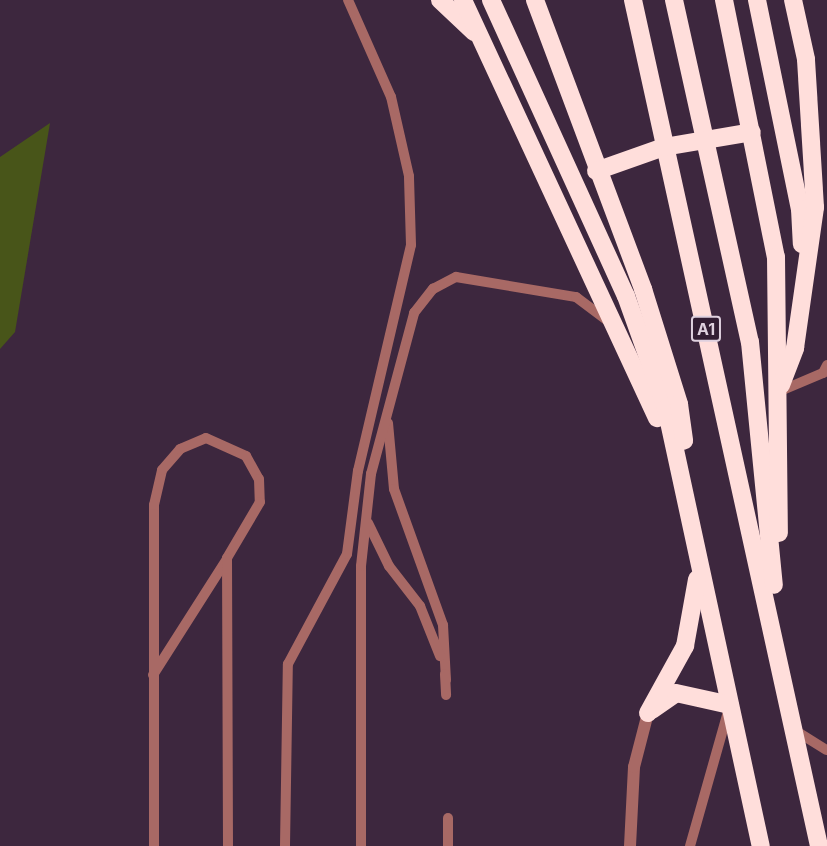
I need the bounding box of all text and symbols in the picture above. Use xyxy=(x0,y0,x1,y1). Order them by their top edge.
road number: A1 xyxy=(690,316,722,342)

